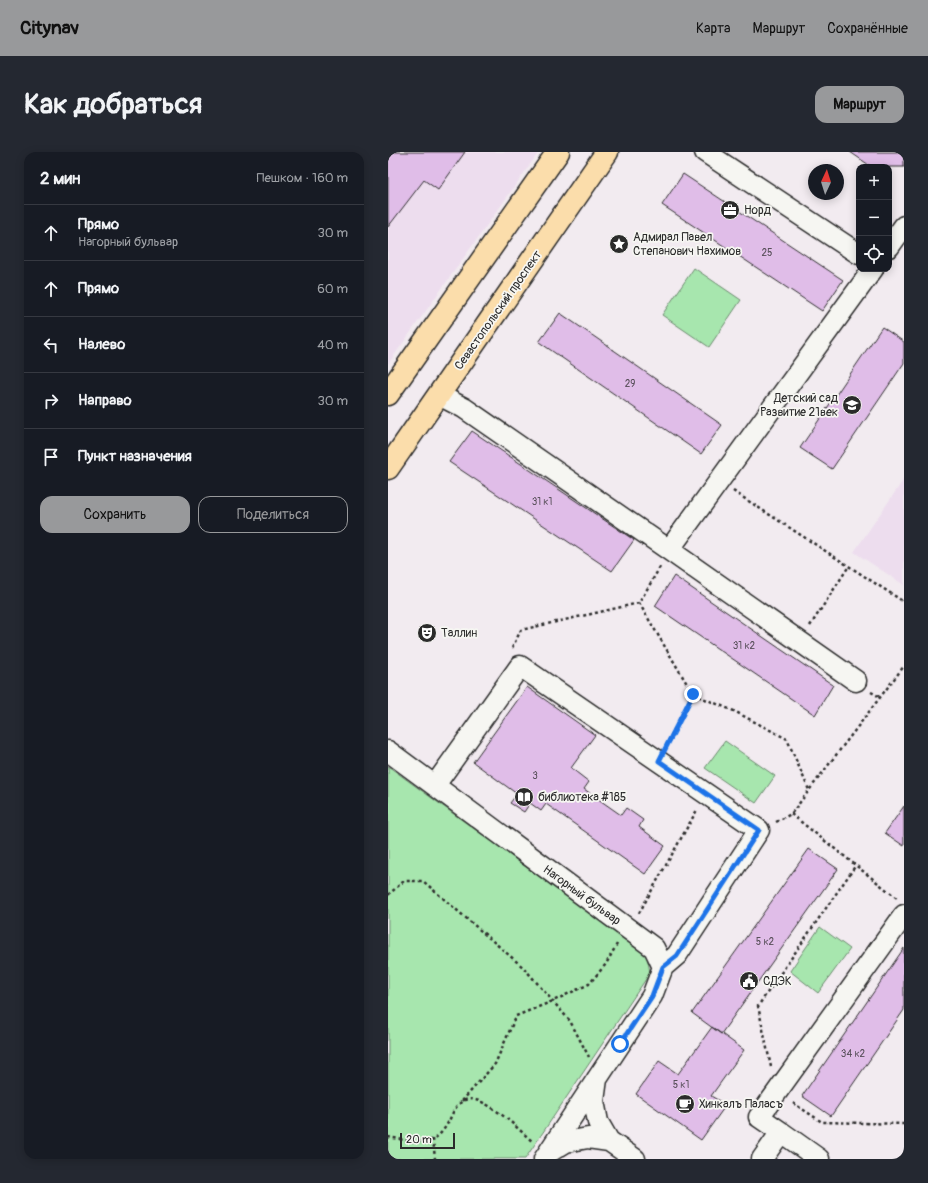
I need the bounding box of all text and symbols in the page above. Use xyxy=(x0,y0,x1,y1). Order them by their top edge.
text: Citynav xyxy=(20,16,79,40)
text: Карта xyxy=(696,20,731,37)
text: Маршрут xyxy=(753,20,805,37)
text: Сохранённые xyxy=(827,20,908,37)
button: Маршрут xyxy=(815,86,904,123)
text: Как добраться xyxy=(24,87,202,122)
north arrow xyxy=(808,164,844,200)
map controls xyxy=(856,164,892,272)
button: + xyxy=(856,164,892,200)
text: 2 мин xyxy=(40,168,80,189)
text: Пешком · 160 m xyxy=(257,170,348,186)
office icon: Норд xyxy=(719,199,741,221)
button: − xyxy=(856,200,892,236)
place label: Норд xyxy=(744,203,772,218)
text: Прямо xyxy=(78,215,119,234)
icon: ahead xyxy=(40,222,62,244)
text: 30 m xyxy=(318,225,348,241)
place label: Адмирал Павел Степанович Нахимов xyxy=(633,230,741,259)
place icon: Адмирал Павел Степанович Нахимов xyxy=(608,233,630,255)
text: Нагорный бульвар xyxy=(78,234,178,250)
button: locate xyxy=(856,236,892,272)
house number: 25 xyxy=(761,247,773,259)
street label: Севастопольский проспект xyxy=(452,248,545,373)
icon: ahead xyxy=(40,278,62,300)
text: Прямо xyxy=(78,279,119,298)
text: 60 m xyxy=(317,281,348,297)
icon: left xyxy=(40,334,62,356)
text: Налево xyxy=(78,335,125,354)
text: 40 m xyxy=(317,337,348,353)
house number: 29 xyxy=(625,378,635,390)
icon: right xyxy=(40,390,62,412)
text: Направо xyxy=(78,391,132,410)
place label: Детский сад Развитие 21век xyxy=(760,391,839,420)
text: 30 m xyxy=(318,393,348,409)
school or university icon: Детский сад Развитие 21век xyxy=(841,394,863,416)
icon: arrive xyxy=(40,446,62,468)
text: Пункт назначения xyxy=(78,447,192,466)
button: Сохранить xyxy=(40,496,190,533)
button: Поделиться xyxy=(198,496,348,533)
house number: 31 к1 xyxy=(532,496,552,508)
theatre icon: Таллин xyxy=(416,622,438,644)
place label: Таллин xyxy=(441,626,477,641)
house number: 31 к2 xyxy=(733,640,756,652)
route end xyxy=(684,685,702,703)
house number: 3 xyxy=(532,770,538,782)
library icon: библиотека #185 xyxy=(513,786,535,808)
place label: библиотека #185 xyxy=(538,790,626,805)
street label: Нагорный бульвар xyxy=(540,862,624,929)
house number: 5 к2 xyxy=(756,936,775,948)
public building icon: СДЭК xyxy=(738,970,760,992)
place label: СДЭК xyxy=(763,974,792,989)
route start xyxy=(611,1035,629,1053)
house number: 34 к2 xyxy=(841,1048,866,1060)
house number: 5 к1 xyxy=(673,1079,689,1091)
cafe icon: Хинкалъ Паласъ xyxy=(674,1093,696,1115)
place label: Хинкалъ Паласъ xyxy=(699,1097,783,1112)
scale bar xyxy=(400,1131,455,1150)
text: 20 m xyxy=(406,1133,432,1146)

